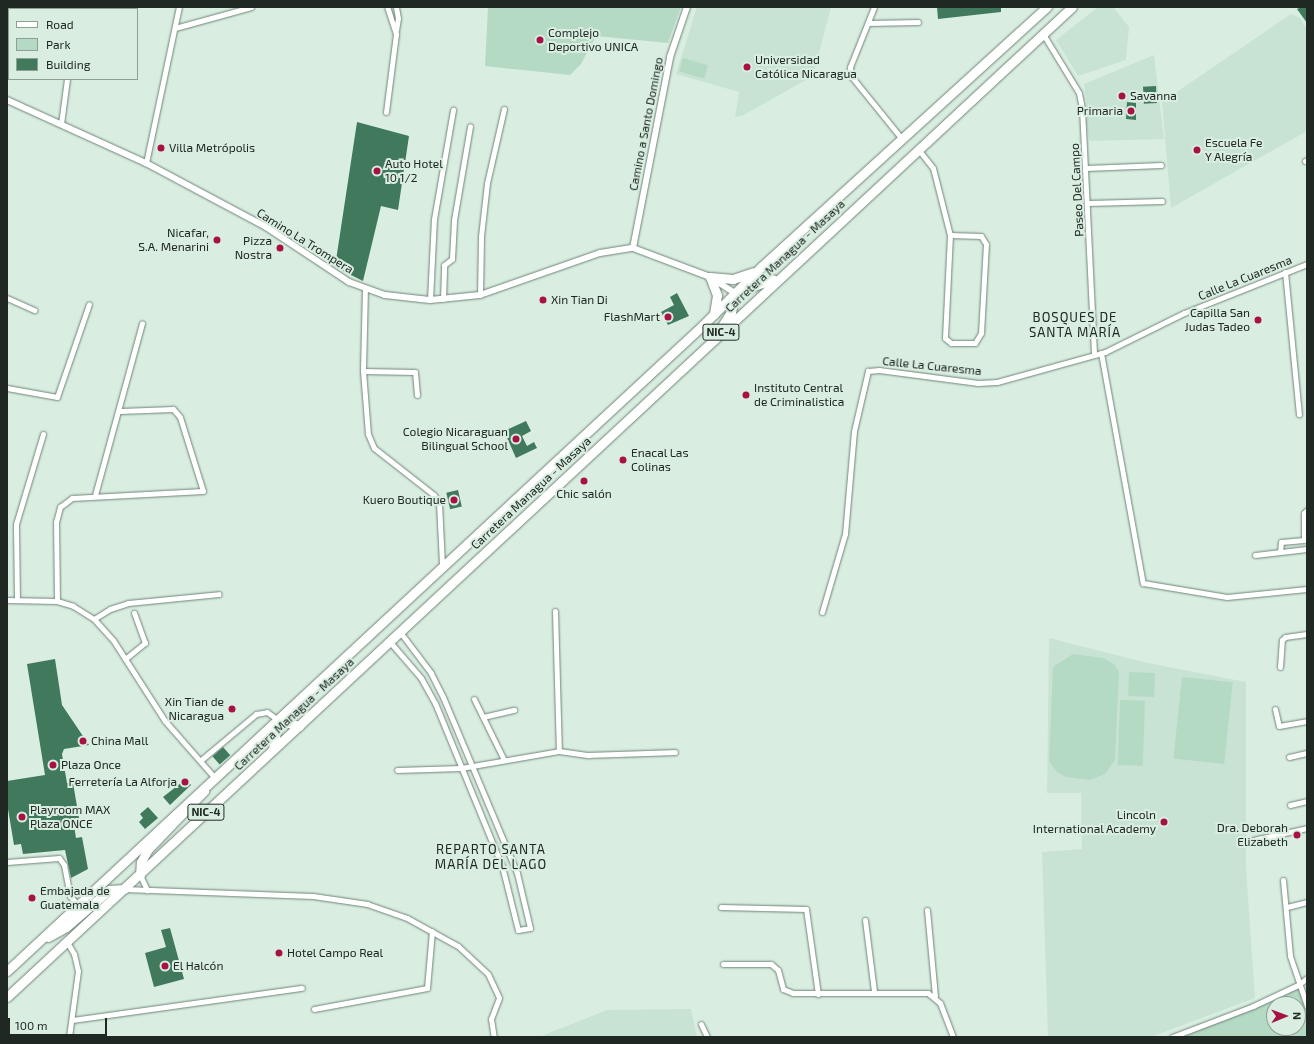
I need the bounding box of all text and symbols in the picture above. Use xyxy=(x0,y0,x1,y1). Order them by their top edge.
legend xyxy=(8,8,138,80)
text: Road xyxy=(46,17,74,31)
place label: Complejo Deportivo UNICA xyxy=(548,26,638,54)
marker: Complejo Deportivo UNICA xyxy=(535,35,545,45)
text: Park xyxy=(46,37,71,51)
place label: Universidad Católica Nicaragua xyxy=(755,53,857,81)
street label: Camino a Santo Domingo xyxy=(626,56,666,192)
text: Building xyxy=(46,57,90,71)
marker: Universidad Católica Nicaragua xyxy=(742,62,752,72)
place label: Savanna xyxy=(1130,89,1177,103)
marker: Savanna xyxy=(1117,91,1127,101)
place label: Primaria xyxy=(1077,104,1123,118)
marker: Primaria xyxy=(1126,106,1136,116)
place label: Escuela Fe Y Alegría xyxy=(1205,136,1263,164)
place label: Villa Metrópolis xyxy=(169,141,255,155)
marker: Villa Metrópolis xyxy=(156,143,166,153)
street label: Paseo Del Campo xyxy=(1067,143,1087,237)
marker: Escuela Fe Y Alegría xyxy=(1192,145,1202,155)
place label: Auto Hotel 10 1/2 xyxy=(385,157,443,185)
marker: Auto Hotel 10 1/2 xyxy=(372,166,382,176)
street label: Carretera Managua - Masaya xyxy=(722,197,848,315)
street label: Camino La Trompera xyxy=(254,205,356,277)
place label: Nicafar, S.A. Menarini xyxy=(138,226,209,254)
place label: Pizza Nostra xyxy=(235,234,272,262)
marker: Nicafar, S.A. Menarini xyxy=(212,235,222,245)
marker: Pizza Nostra xyxy=(275,243,285,253)
street label: Calle La Cuaresma xyxy=(1196,253,1294,303)
place label: Xin Tian Di xyxy=(551,293,608,307)
marker: Xin Tian Di xyxy=(538,295,548,305)
place label: Capilla San Judas Tadeo xyxy=(1184,306,1250,334)
place label: FlashMart xyxy=(604,310,660,324)
district label: BOSQUES DE SANTA MARÍA xyxy=(1029,310,1121,341)
marker: FlashMart xyxy=(663,312,673,322)
marker: Capilla San Judas Tadeo xyxy=(1253,315,1263,325)
road number: NIC-4 xyxy=(702,323,740,341)
street label: Calle La Cuaresma xyxy=(882,354,982,378)
place label: Instituto Central de Criminalistica xyxy=(754,381,844,409)
marker: Instituto Central de Criminalistica xyxy=(741,390,751,400)
place label: Colegio Nicaraguan Bilingual School xyxy=(403,425,508,453)
street label: Carretera Managua - Masaya xyxy=(468,434,594,552)
marker: Colegio Nicaraguan Bilingual School xyxy=(511,434,521,444)
place label: Enacal Las Colinas xyxy=(631,446,689,474)
marker: Enacal Las Colinas xyxy=(618,455,628,465)
marker: Chic salón xyxy=(579,476,589,486)
place label: Chic salón xyxy=(556,487,612,501)
place label: Kuero Boutique xyxy=(363,493,446,507)
marker: Kuero Boutique xyxy=(449,495,459,505)
street label: Carretera Managua - Masaya xyxy=(231,655,357,773)
place label: Xin Tian de Nicaragua xyxy=(165,695,224,723)
marker: Xin Tian de Nicaragua xyxy=(227,704,237,714)
place label: China Mall xyxy=(91,734,148,748)
marker: China Mall xyxy=(78,736,88,746)
place label: Plaza Once xyxy=(61,758,121,772)
marker: Plaza Once xyxy=(48,760,58,770)
place label: Ferretería La Alforja xyxy=(68,775,177,789)
marker: Ferretería La Alforja xyxy=(180,777,190,787)
place label: Playroom MAX Plaza ONCE xyxy=(30,803,110,831)
road number: NIC-4 xyxy=(187,803,225,821)
place label: Lincoln International Academy xyxy=(1032,808,1156,836)
marker: Playroom MAX Plaza ONCE xyxy=(17,812,27,822)
marker: Lincoln International Academy xyxy=(1159,817,1169,827)
place label: Dra. Deborah Elizabeth xyxy=(1217,821,1288,849)
marker: Dra. Deborah Elizabeth xyxy=(1291,829,1303,841)
district label: REPARTO SANTA MARÍA DEL LAGO xyxy=(435,842,547,873)
place label: Embajada de Guatemala xyxy=(40,884,110,912)
marker: Embajada de Guatemala xyxy=(27,893,37,903)
place label: Hotel Campo Real xyxy=(287,946,383,960)
marker: Hotel Campo Real xyxy=(274,948,284,958)
place label: El Halcón xyxy=(173,959,224,973)
marker: El Halcón xyxy=(160,961,170,971)
north arrow xyxy=(1266,996,1306,1036)
scale bar xyxy=(10,1010,109,1036)
text: N xyxy=(1291,1012,1304,1020)
text: 100 m xyxy=(15,1018,47,1032)

